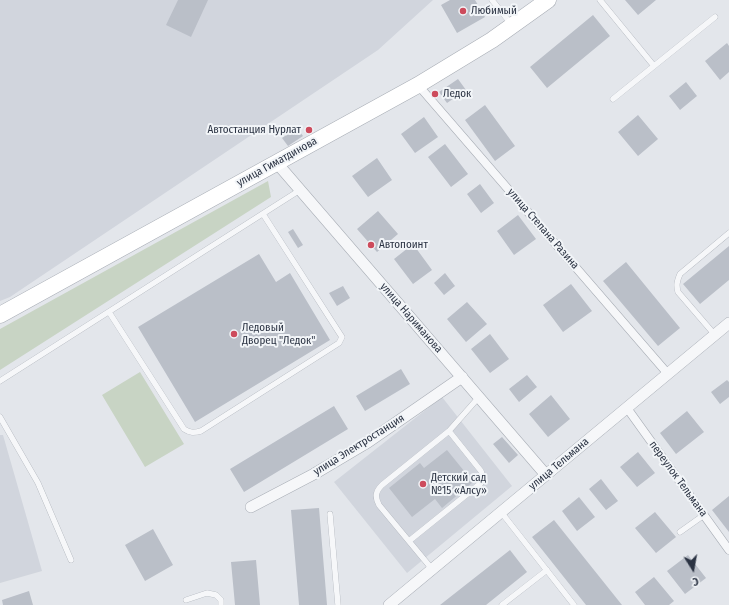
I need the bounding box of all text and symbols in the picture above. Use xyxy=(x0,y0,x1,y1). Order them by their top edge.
place label: Любимый xyxy=(471,4,517,18)
marker: Любимый xyxy=(458,6,468,16)
place label: Ледок xyxy=(443,87,471,101)
marker: Ледок xyxy=(430,89,440,99)
place label: Автостанция Нурлат xyxy=(208,123,301,137)
marker: Автостанция Нурлат xyxy=(304,125,314,135)
street label: улица Гиматдинова xyxy=(234,134,320,190)
street label: улица Степана Разина xyxy=(504,186,582,272)
place label: Автопоинт xyxy=(379,238,428,252)
marker: Автопоинт xyxy=(366,240,376,250)
street label: улица Нариманова xyxy=(377,280,445,356)
place label: Ледовый Дворец "Ледок" xyxy=(242,321,315,347)
marker: Ледовый Дворец "Ледок" xyxy=(229,329,239,339)
street label: улица Электростанция xyxy=(311,412,407,478)
street label: улица Тельмана xyxy=(526,435,592,493)
street label: переулок Тельмана xyxy=(646,439,710,519)
place label: Детский сад №15 «Алсу» xyxy=(431,471,487,497)
marker: Детский сад №15 «Алсу» xyxy=(418,479,428,489)
north arrow xyxy=(673,549,713,589)
text: С xyxy=(691,574,699,588)

